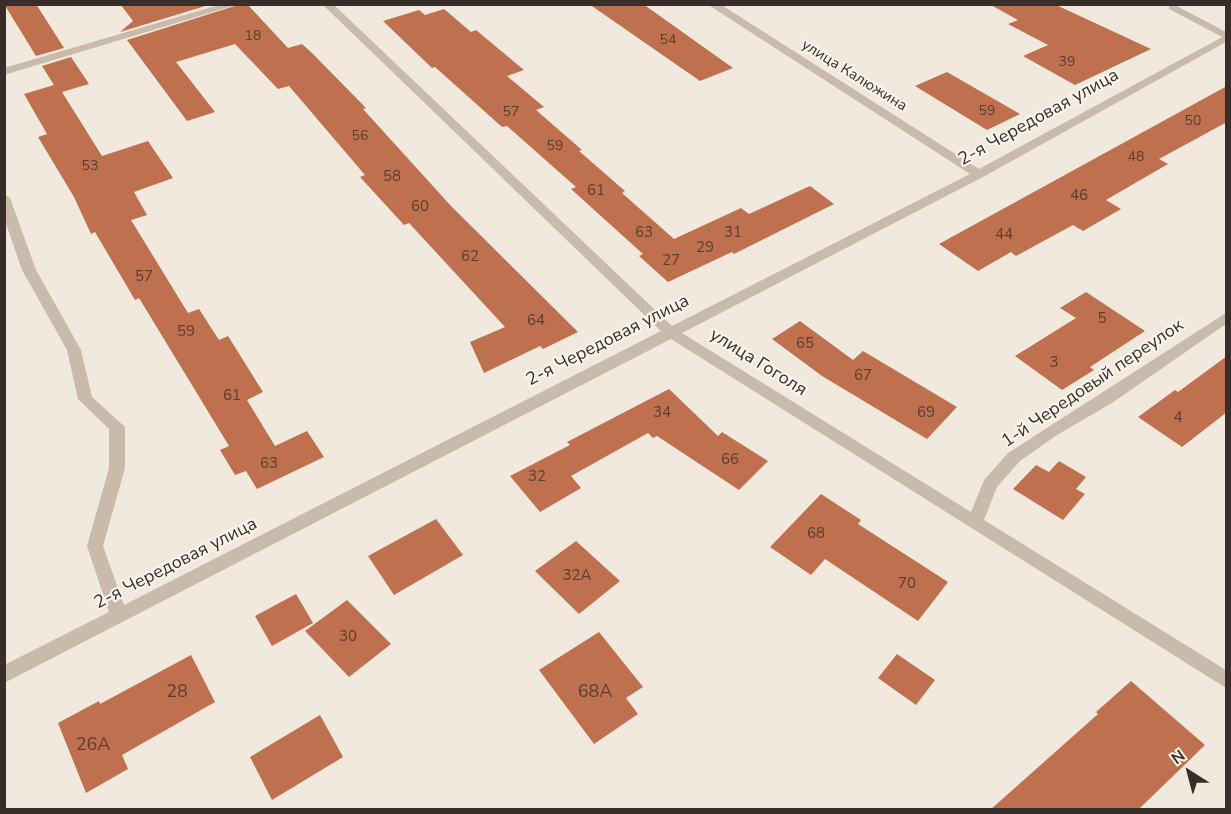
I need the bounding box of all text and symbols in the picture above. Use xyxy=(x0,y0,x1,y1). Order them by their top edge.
house number: 18 xyxy=(245,29,261,45)
house number: 54 xyxy=(660,33,676,49)
street label: улица Калюжина xyxy=(798,36,910,116)
house number: 39 xyxy=(1059,55,1075,71)
street label: 2-я Чередовая улица xyxy=(955,65,1123,171)
house number: 59 xyxy=(979,104,995,120)
house number: 57 xyxy=(503,105,519,121)
house number: 50 xyxy=(1185,114,1201,130)
house number: 56 xyxy=(352,129,368,145)
house number: 59 xyxy=(547,139,563,155)
house number: 48 xyxy=(1128,150,1144,166)
house number: 53 xyxy=(82,159,98,175)
house number: 58 xyxy=(383,168,401,186)
house number: 61 xyxy=(587,182,605,200)
house number: 46 xyxy=(1070,187,1088,205)
house number: 60 xyxy=(411,198,429,216)
house number: 63 xyxy=(635,224,653,242)
house number: 31 xyxy=(724,224,742,242)
house number: 44 xyxy=(995,226,1013,244)
house number: 29 xyxy=(696,239,714,257)
house number: 62 xyxy=(461,248,479,266)
house number: 27 xyxy=(662,252,680,270)
house number: 57 xyxy=(135,268,153,286)
street label: 2-я Чередовая улица xyxy=(523,291,693,391)
house number: 5 xyxy=(1098,310,1106,328)
house number: 64 xyxy=(527,312,545,330)
street label: 1-й Чередовый переулок xyxy=(998,315,1188,453)
house number: 59 xyxy=(177,323,195,341)
street label: улица Гоголя xyxy=(705,325,811,401)
house number: 65 xyxy=(796,335,814,353)
house number: 3 xyxy=(1050,354,1058,372)
house number: 67 xyxy=(854,367,872,385)
house number: 61 xyxy=(223,387,241,405)
house number: 34 xyxy=(653,404,671,422)
house number: 69 xyxy=(917,404,935,422)
house number: 4 xyxy=(1174,409,1182,427)
house number: 66 xyxy=(721,451,739,469)
house number: 63 xyxy=(260,455,278,473)
house number: 32 xyxy=(528,468,546,486)
street label: 2-я Чередовая улица xyxy=(91,514,261,614)
house number: 68 xyxy=(807,525,825,543)
house number: 32А xyxy=(563,567,591,585)
house number: 70 xyxy=(898,575,916,593)
house number: 30 xyxy=(339,628,357,646)
house number: 28 xyxy=(166,682,188,704)
house number: 68А xyxy=(578,682,612,704)
house number: 26А xyxy=(76,735,110,757)
north arrow xyxy=(1159,742,1219,802)
text: N xyxy=(1167,745,1190,770)

